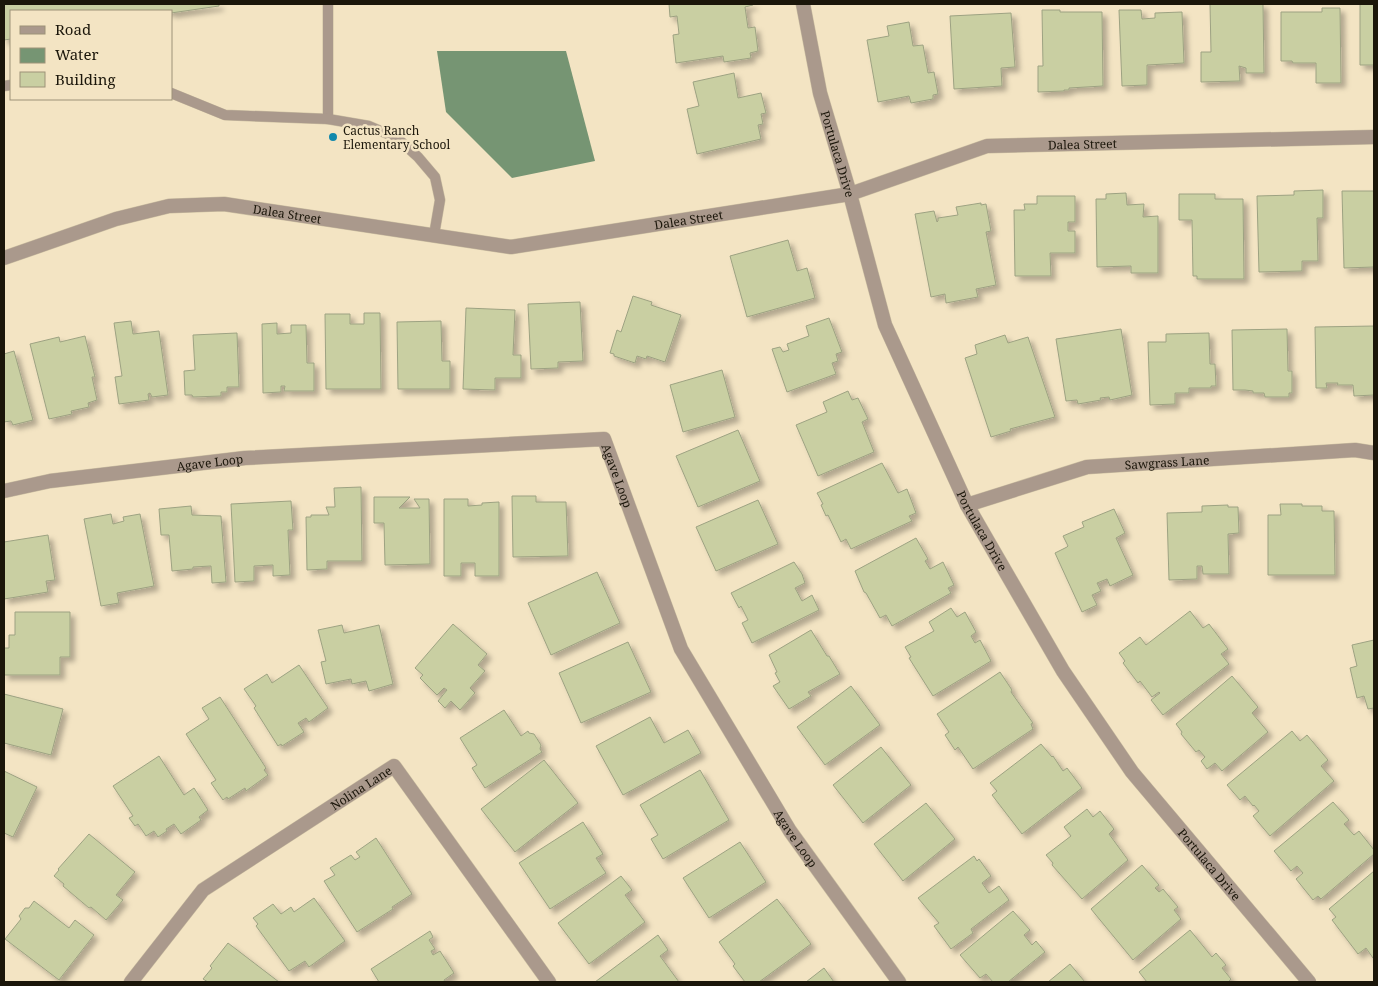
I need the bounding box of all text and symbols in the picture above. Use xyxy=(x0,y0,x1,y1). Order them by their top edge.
legend xyxy=(10,10,172,100)
text: Road xyxy=(55,19,91,39)
text: Water xyxy=(55,44,98,64)
text: Building xyxy=(55,69,116,89)
street label: Portulaca Drive xyxy=(817,108,859,199)
place label: Cactus Ranch Elementary School xyxy=(343,122,451,153)
marker: Cactus Ranch Elementary School xyxy=(327,131,339,143)
street label: Dalea Street xyxy=(1048,134,1117,153)
street label: Dalea Street xyxy=(252,200,322,227)
street label: Dalea Street xyxy=(653,206,724,233)
street label: Agave Loop xyxy=(598,441,637,510)
street label: Agave Loop xyxy=(176,450,244,474)
street label: Sawgrass Lane xyxy=(1124,451,1210,473)
street label: Portulaca Drive xyxy=(953,488,1012,574)
street label: Nolina Lane xyxy=(327,761,395,814)
street label: Agave Loop xyxy=(770,806,822,871)
street label: Portulaca Drive xyxy=(1174,824,1245,904)

